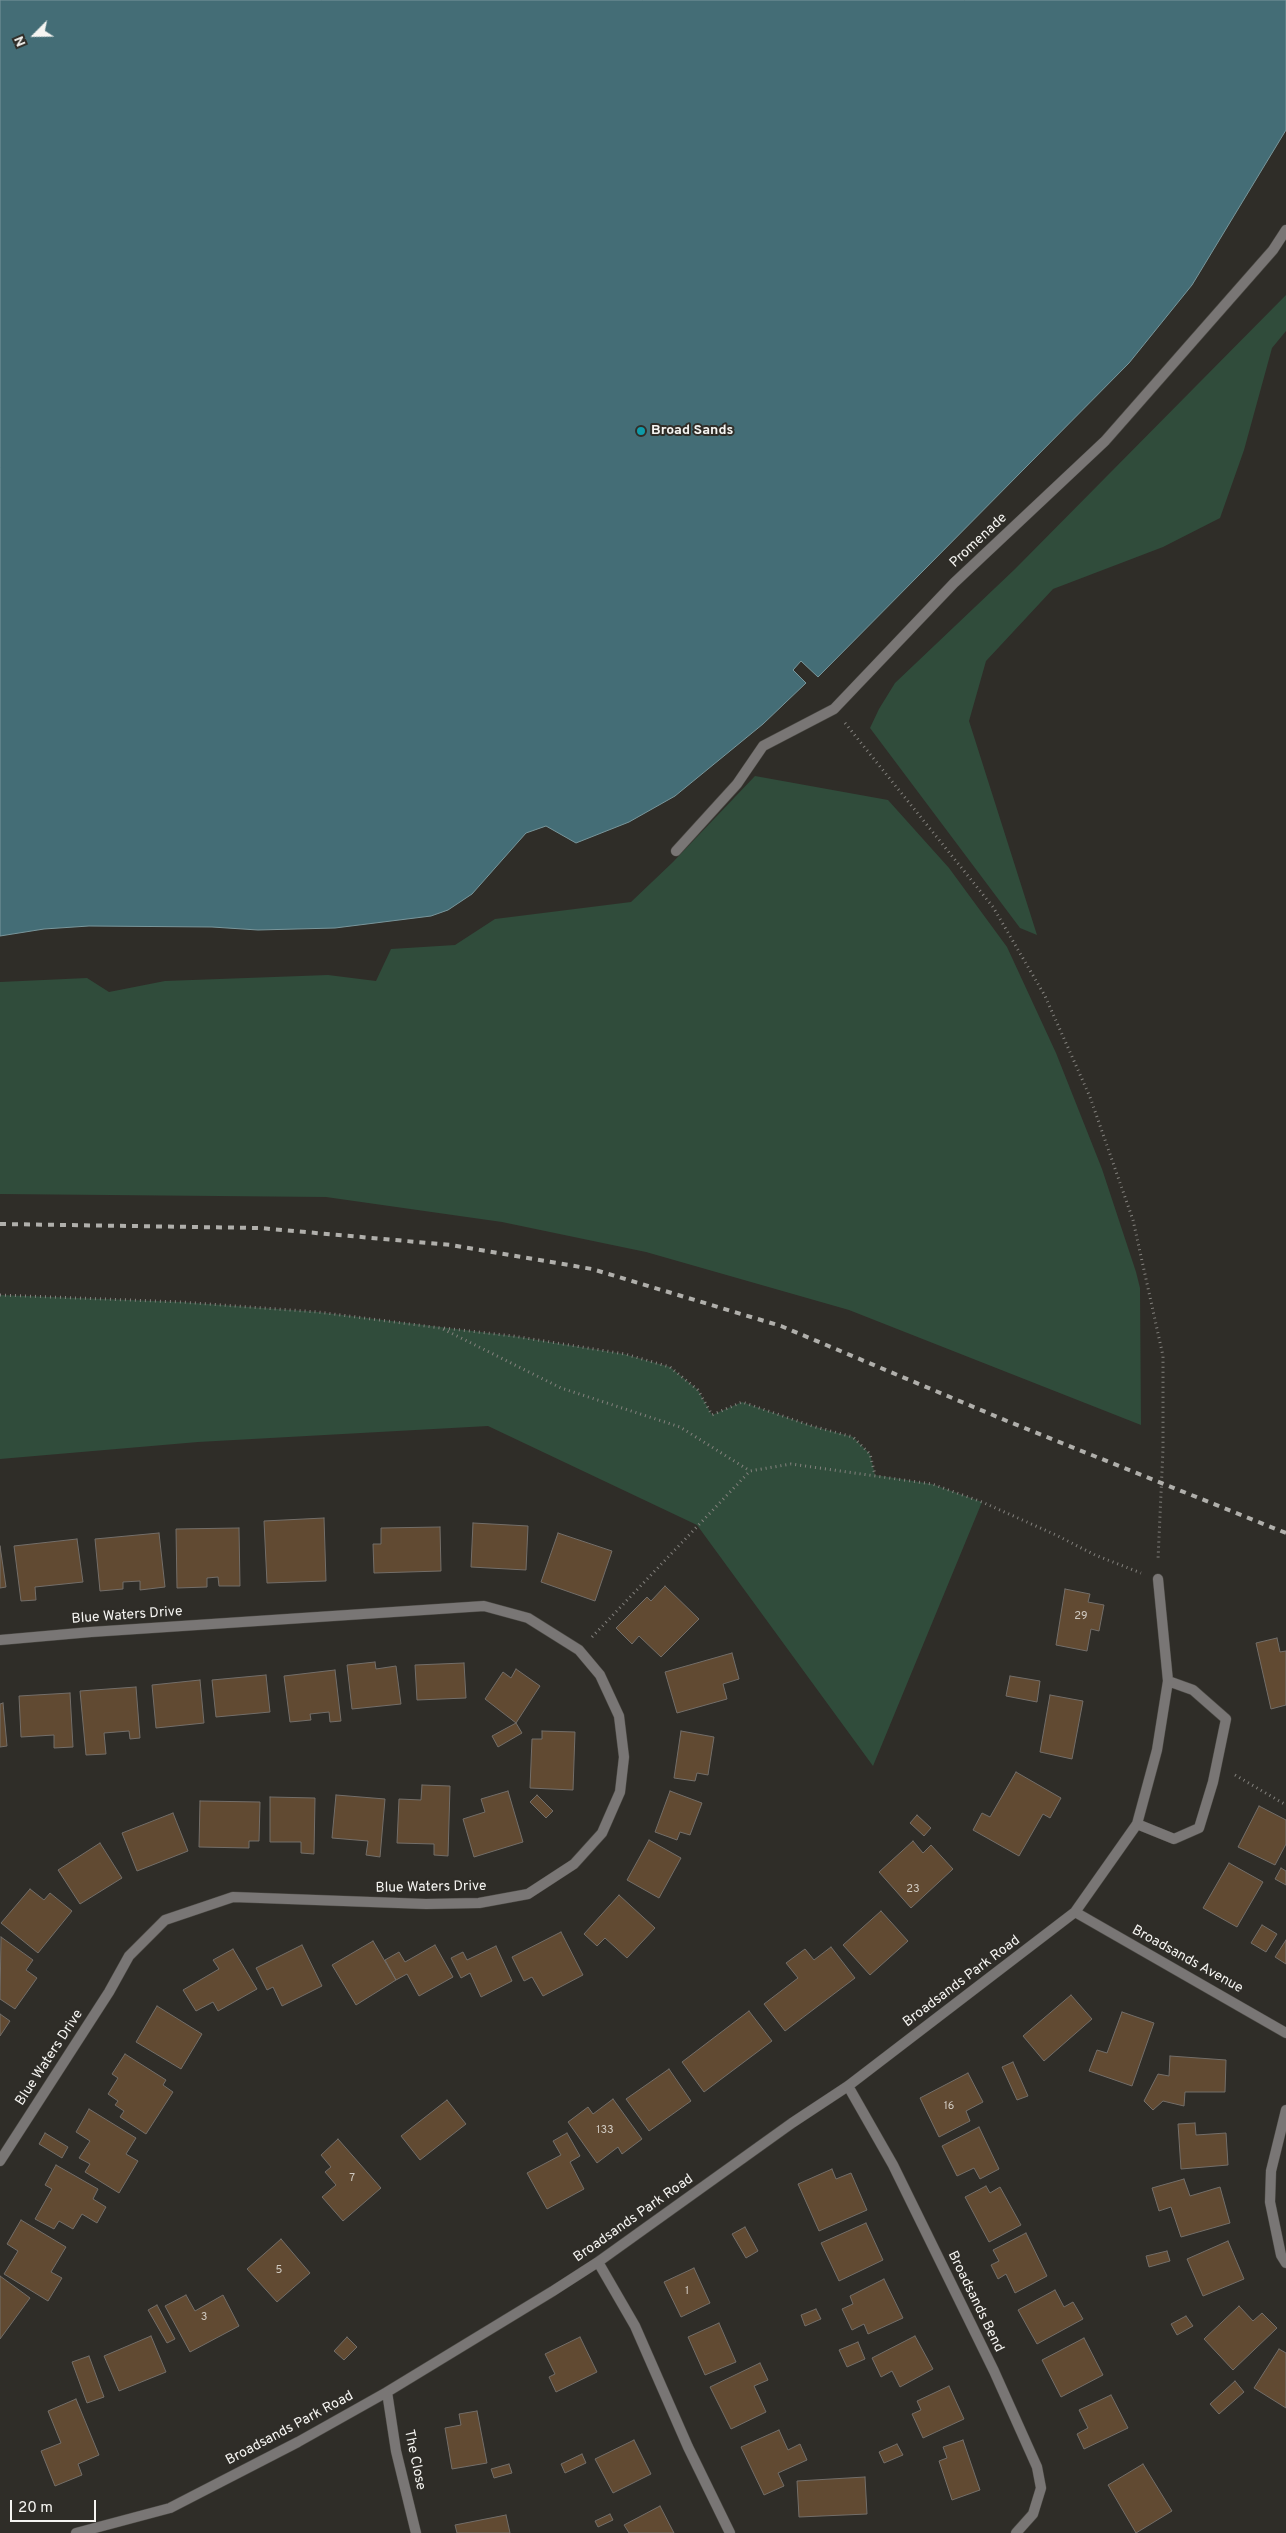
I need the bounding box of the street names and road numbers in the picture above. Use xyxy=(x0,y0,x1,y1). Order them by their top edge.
street label: Promenade xyxy=(947,510,1011,572)
street label: Blue Waters Drive xyxy=(71,1604,183,1628)
street label: Blue Waters Drive xyxy=(375,1879,487,1897)
street label: Broadsands Avenue xyxy=(1129,1923,1245,1997)
street label: Broadsands Park Road xyxy=(900,1933,1024,2031)
street label: Blue Waters Drive xyxy=(13,2007,87,2109)
street label: Broadsands Park Road xyxy=(571,2171,697,2267)
street label: Broadsands Bend xyxy=(943,2249,1007,2355)
street label: Broadsands Park Road xyxy=(223,2388,357,2470)
street label: The Close xyxy=(399,2428,429,2492)

